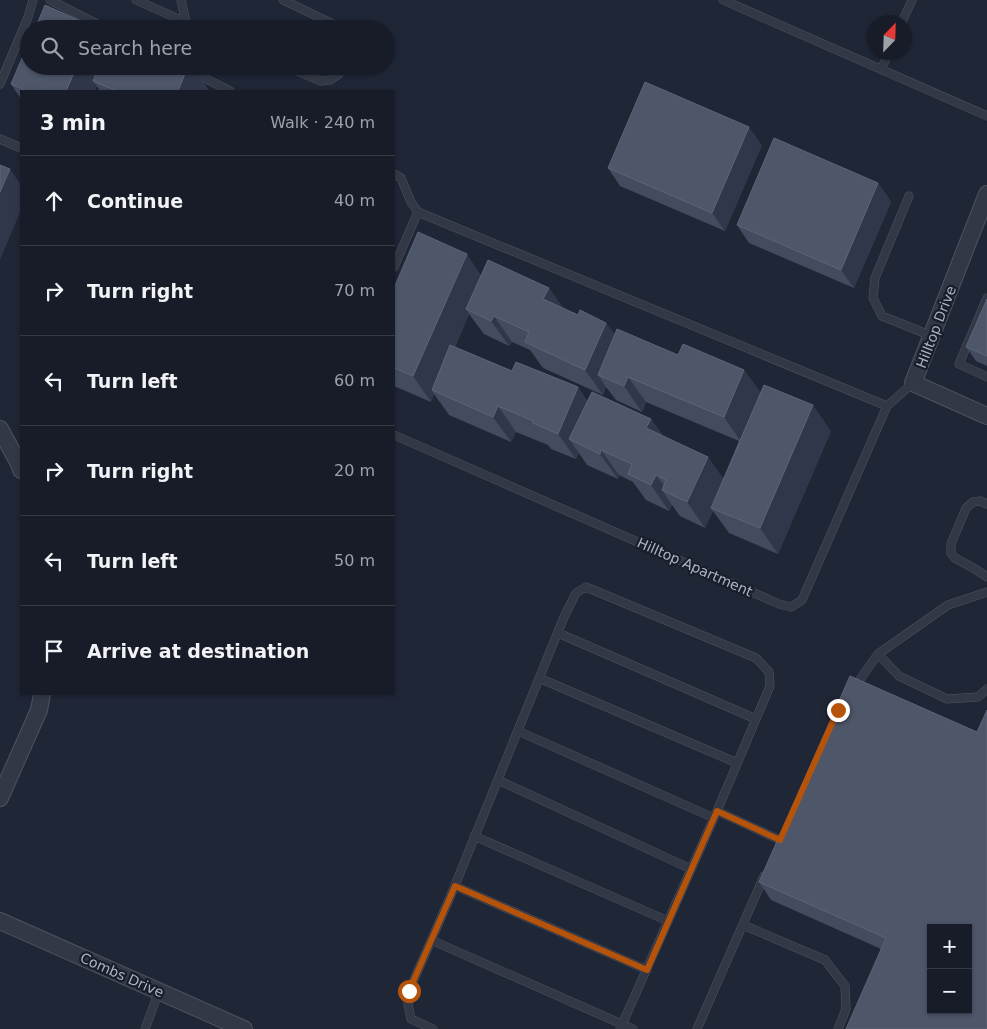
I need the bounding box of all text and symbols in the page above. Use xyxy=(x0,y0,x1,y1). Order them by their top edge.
north arrow xyxy=(867,15,912,60)
search box xyxy=(20,20,395,75)
icon: search xyxy=(38,34,66,62)
text: Search here xyxy=(78,37,192,59)
text: 3 min xyxy=(40,111,106,135)
text: Walk · 240 m xyxy=(270,113,375,132)
icon: ahead xyxy=(40,187,68,215)
text: Continue xyxy=(87,190,183,212)
text: 40 m xyxy=(334,191,375,210)
icon: right xyxy=(40,277,68,305)
text: Turn right xyxy=(87,280,193,302)
text: 70 m xyxy=(334,281,375,300)
street label: Hilltop Drive xyxy=(913,284,959,370)
icon: left xyxy=(40,367,68,395)
text: Turn left xyxy=(87,370,178,392)
text: 60 m xyxy=(334,371,375,390)
icon: right xyxy=(40,457,68,485)
text: Turn right xyxy=(87,460,193,482)
text: 20 m xyxy=(334,461,375,480)
street label: Hilltop Apartment xyxy=(635,534,756,600)
icon: left xyxy=(40,547,68,575)
text: Turn left xyxy=(87,550,178,572)
text: 50 m xyxy=(334,551,375,570)
icon: arrive xyxy=(40,637,68,665)
text: Arrive at destination xyxy=(87,640,309,662)
route end xyxy=(827,699,850,722)
map controls xyxy=(927,924,972,1014)
button: + xyxy=(927,924,972,969)
street label: Combs Drive xyxy=(78,949,166,1001)
button: − xyxy=(927,969,972,1014)
route start xyxy=(398,980,421,1003)

